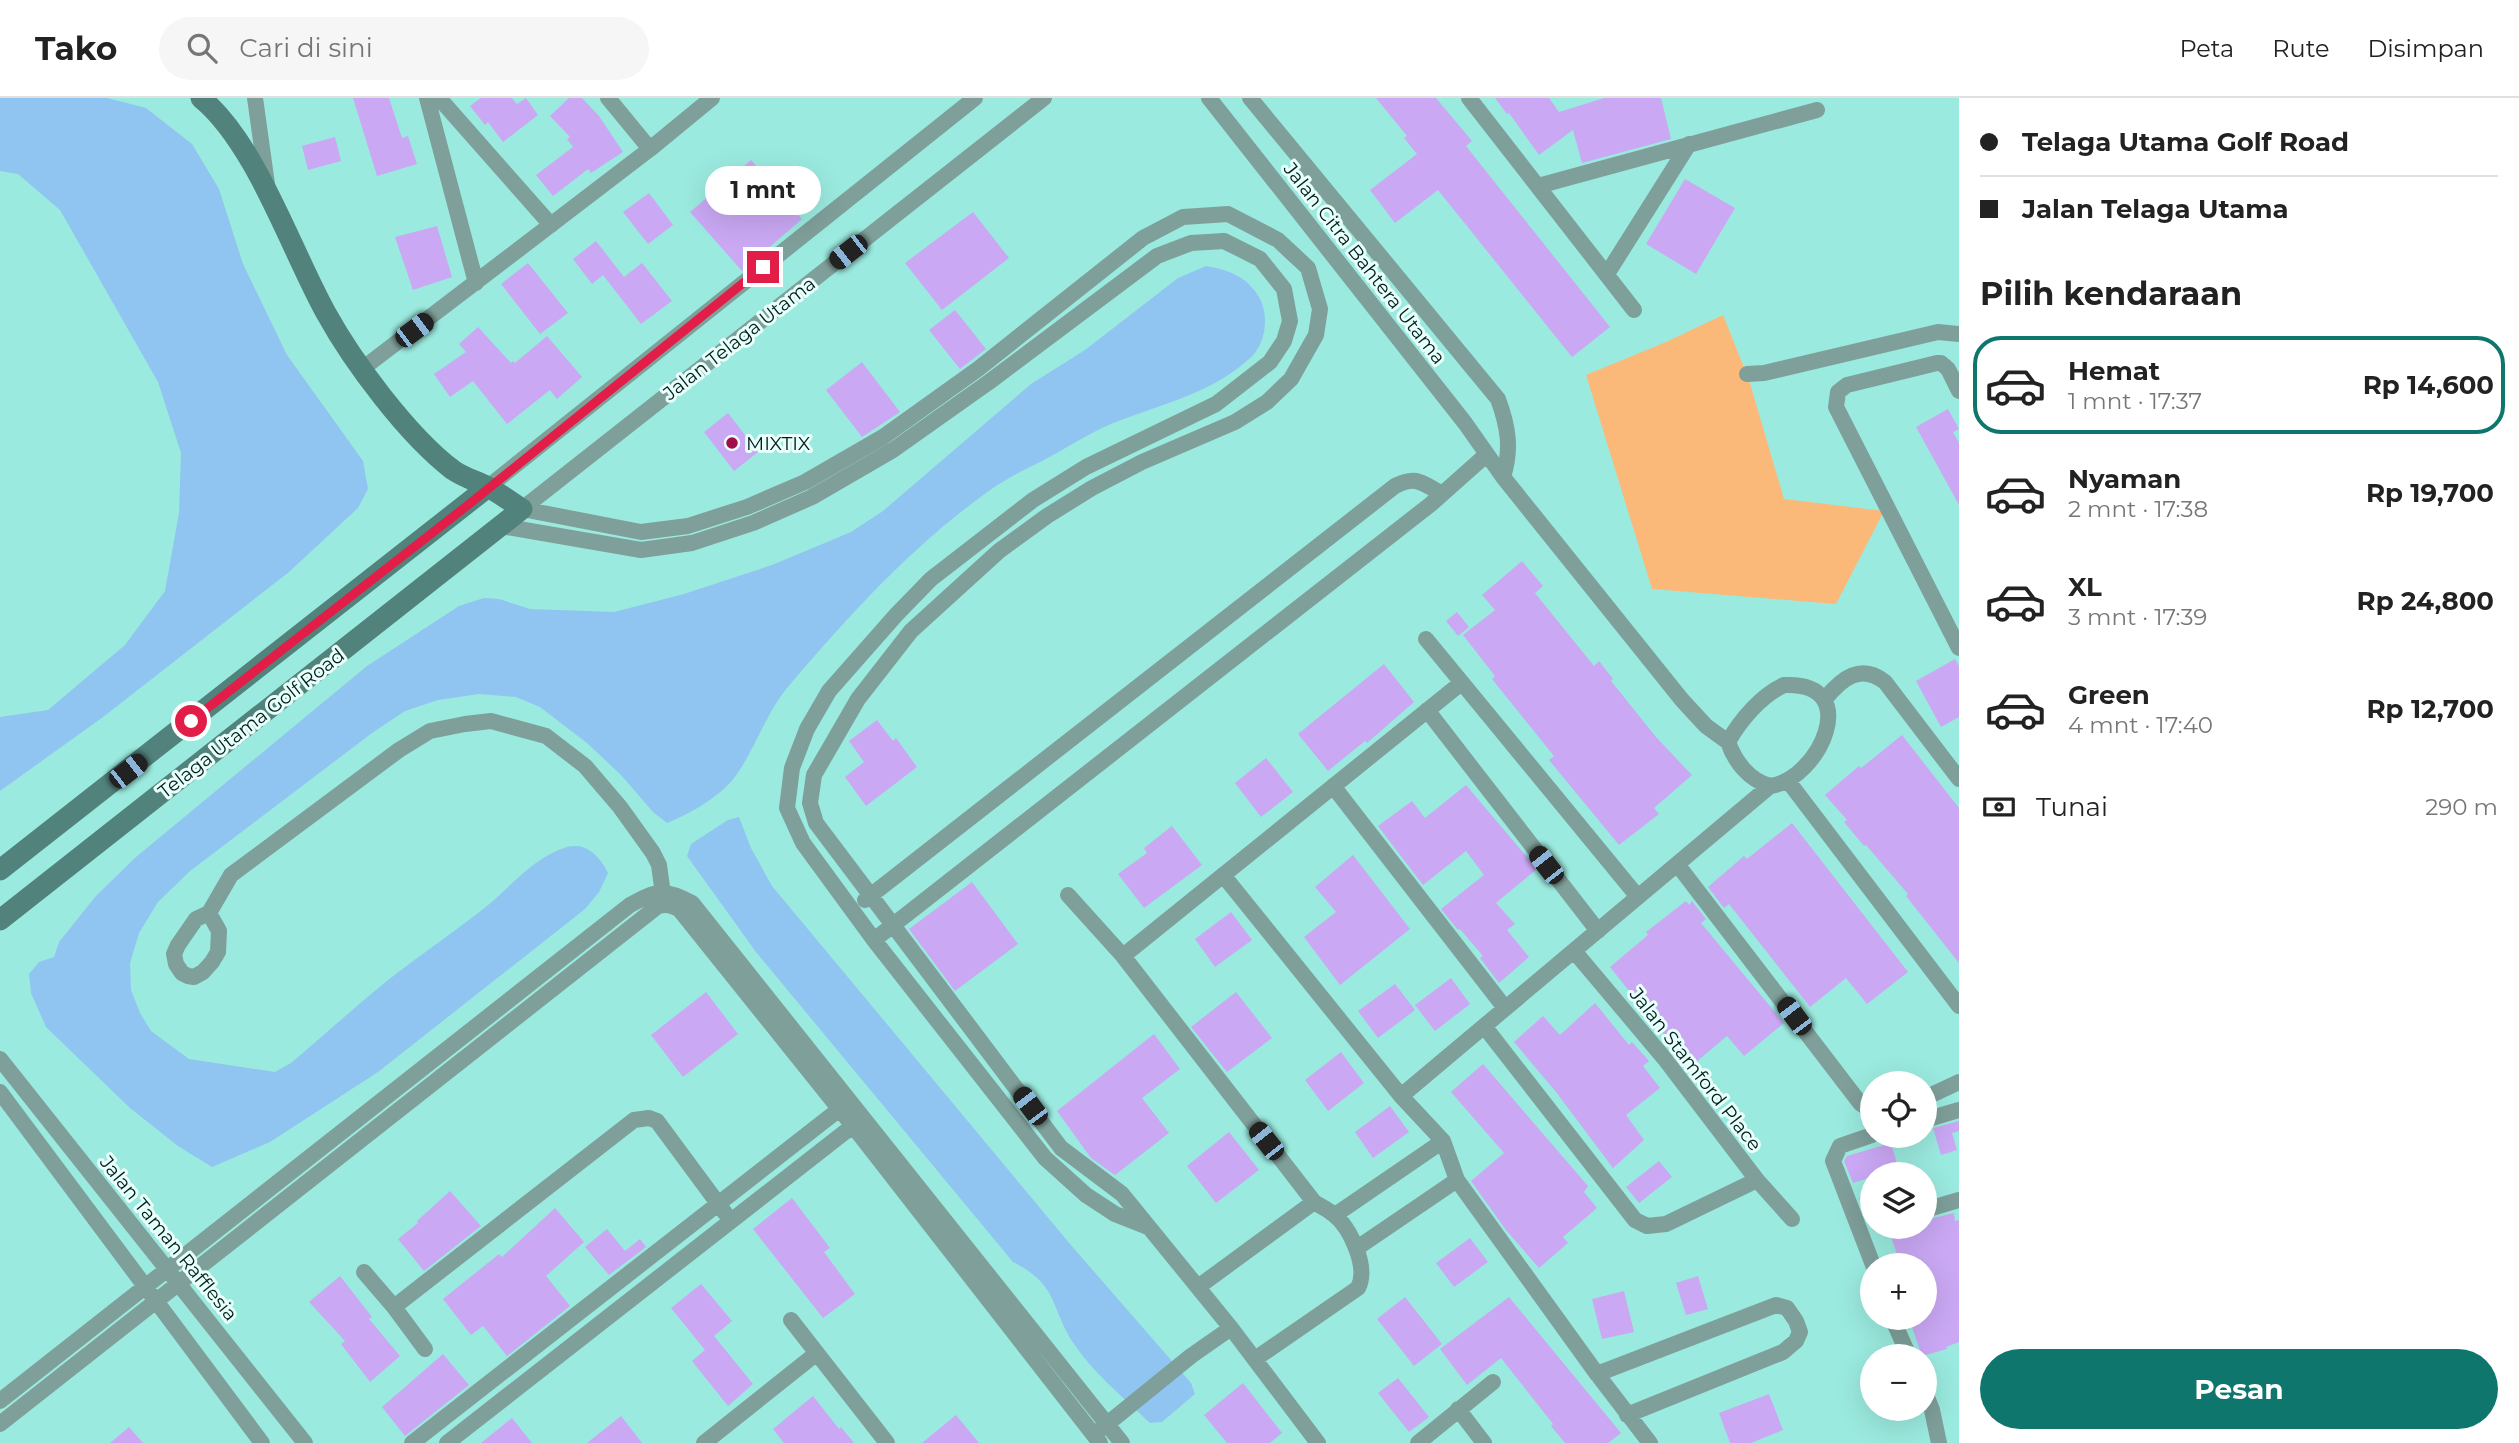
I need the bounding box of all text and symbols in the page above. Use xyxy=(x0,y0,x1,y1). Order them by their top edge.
search box xyxy=(159,17,649,80)
text: Tako xyxy=(35,28,117,68)
icon: search xyxy=(183,29,221,67)
text: Cari di sini xyxy=(239,32,373,64)
text: Peta xyxy=(2179,34,2234,63)
text: Rute xyxy=(2272,34,2330,63)
text: Disimpan xyxy=(2368,34,2484,63)
text: Telaga Utama Golf Road xyxy=(2022,126,2349,158)
street label: Jalan Citra Bahtera Utama xyxy=(1278,157,1450,369)
callout: 1 mnt xyxy=(705,166,821,214)
text: 1 mnt xyxy=(730,176,796,204)
text: Jalan Telaga Utama xyxy=(2022,193,2289,225)
car xyxy=(825,231,872,273)
route end xyxy=(747,251,779,283)
street label: Jalan Telaga Utama xyxy=(658,272,820,406)
text: Pilih kendaraan xyxy=(1980,274,2242,313)
car xyxy=(391,309,438,351)
icon: car xyxy=(1984,354,2047,417)
text: Hemat xyxy=(2068,355,2160,387)
text: Rp 14,600 xyxy=(2363,369,2494,401)
text: 1 mnt · 17:37 xyxy=(2068,387,2202,415)
place label: MIXTIX xyxy=(746,432,811,455)
marker: MIXTIX xyxy=(724,435,740,451)
icon: car xyxy=(1984,462,2047,525)
text: Nyaman xyxy=(2068,463,2181,495)
text: Rp 19,700 xyxy=(2366,477,2494,509)
text: 2 mnt · 17:38 xyxy=(2068,495,2208,523)
icon: car xyxy=(1984,570,2047,633)
text: XL xyxy=(2068,571,2102,603)
text: Rp 24,800 xyxy=(2357,585,2494,617)
text: 3 mnt · 17:39 xyxy=(2068,603,2207,631)
street label: Telaga Utama Golf Road xyxy=(154,644,349,803)
icon: car xyxy=(1984,678,2047,741)
text: Green xyxy=(2068,679,2150,711)
text: Rp 12,700 xyxy=(2367,693,2494,725)
route start xyxy=(175,705,207,737)
text: 4 mnt · 17:40 xyxy=(2068,711,2213,739)
car xyxy=(105,750,152,792)
icon: cash xyxy=(1980,788,2018,826)
text: Tunai xyxy=(2036,791,2108,823)
text: 290 m xyxy=(2425,793,2498,821)
car xyxy=(1525,842,1568,888)
street label: Jalan Stamford Place xyxy=(1624,982,1766,1155)
car xyxy=(1773,993,1816,1039)
map controls xyxy=(1860,1071,1937,1421)
button: locate xyxy=(1860,1071,1937,1148)
car xyxy=(1009,1083,1052,1129)
car xyxy=(1245,1118,1288,1164)
street label: Jalan Taman Rafflesia xyxy=(94,1150,242,1325)
button: layers xyxy=(1860,1162,1937,1239)
button: + xyxy=(1860,1253,1937,1330)
button: − xyxy=(1860,1344,1937,1421)
button: Pesan xyxy=(1980,1349,2498,1429)

